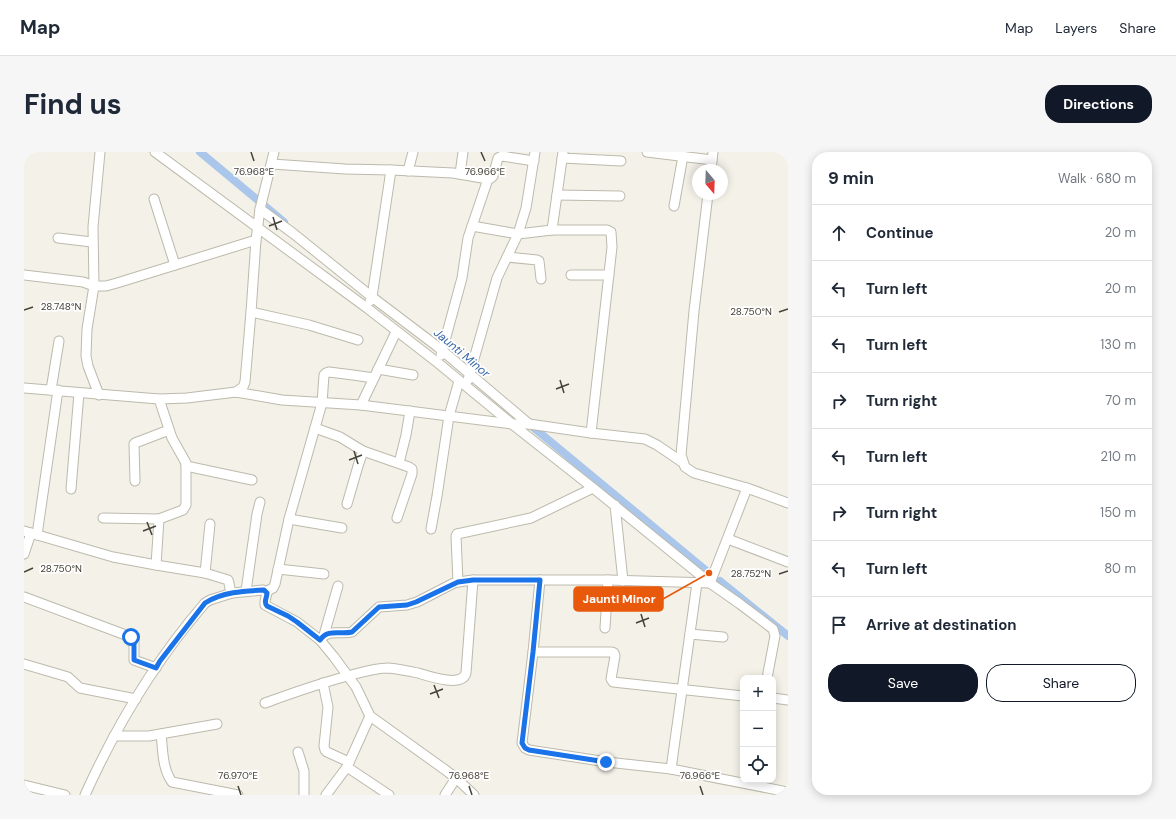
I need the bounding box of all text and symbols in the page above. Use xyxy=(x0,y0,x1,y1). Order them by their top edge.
text: Map xyxy=(20,15,60,40)
text: Map xyxy=(1005,19,1033,37)
text: Layers xyxy=(1055,19,1097,37)
text: Share xyxy=(1119,19,1156,37)
button: Directions xyxy=(1045,85,1152,123)
text: Find us xyxy=(24,86,122,123)
north arrow xyxy=(692,164,728,200)
text: 76.968°E xyxy=(234,165,275,178)
text: 76.966°E xyxy=(465,165,506,178)
text: 9 min xyxy=(828,167,874,189)
text: Walk · 680 m xyxy=(1058,170,1136,187)
icon: ahead xyxy=(828,222,850,244)
text: Continue xyxy=(866,223,934,243)
text: 20 m xyxy=(1105,224,1136,241)
icon: left xyxy=(828,278,850,300)
text: Turn left xyxy=(866,279,927,299)
text: 20 m xyxy=(1105,280,1136,297)
text: 28.748°N xyxy=(41,300,81,313)
text: 28.750°N xyxy=(730,305,772,318)
water label: Jaunti Minor xyxy=(431,325,494,382)
icon: left xyxy=(828,334,850,356)
text: Turn left xyxy=(866,335,927,355)
text: 130 m xyxy=(1100,336,1136,353)
icon: right xyxy=(828,390,850,412)
text: Turn right xyxy=(866,391,937,411)
text: 70 m xyxy=(1105,392,1136,409)
icon: left xyxy=(828,446,850,468)
text: Turn left xyxy=(866,447,927,467)
text: 210 m xyxy=(1101,448,1136,465)
icon: right xyxy=(828,502,850,524)
text: Turn right xyxy=(866,503,937,523)
text: 150 m xyxy=(1100,504,1136,521)
icon: left xyxy=(828,558,850,580)
text: Turn left xyxy=(866,559,927,579)
text: 80 m xyxy=(1104,560,1136,577)
text: 28.750°N xyxy=(40,562,82,575)
text: 28.752°N xyxy=(731,567,771,580)
callout: Jaunti Minor xyxy=(574,587,663,611)
text: Jaunti Minor xyxy=(582,591,656,607)
icon: arrive xyxy=(828,614,850,636)
text: Arrive at destination xyxy=(866,615,1017,635)
route start xyxy=(122,628,140,646)
button: Save xyxy=(828,664,978,702)
button: Share xyxy=(986,664,1136,702)
map controls xyxy=(740,675,776,783)
button: + xyxy=(740,675,776,711)
button: − xyxy=(740,711,776,747)
button: locate xyxy=(740,747,776,783)
route end xyxy=(597,753,615,771)
text: 76.970°E xyxy=(218,769,258,782)
text: 76.968°E xyxy=(449,769,490,782)
text: 76.966°E xyxy=(680,769,721,782)

